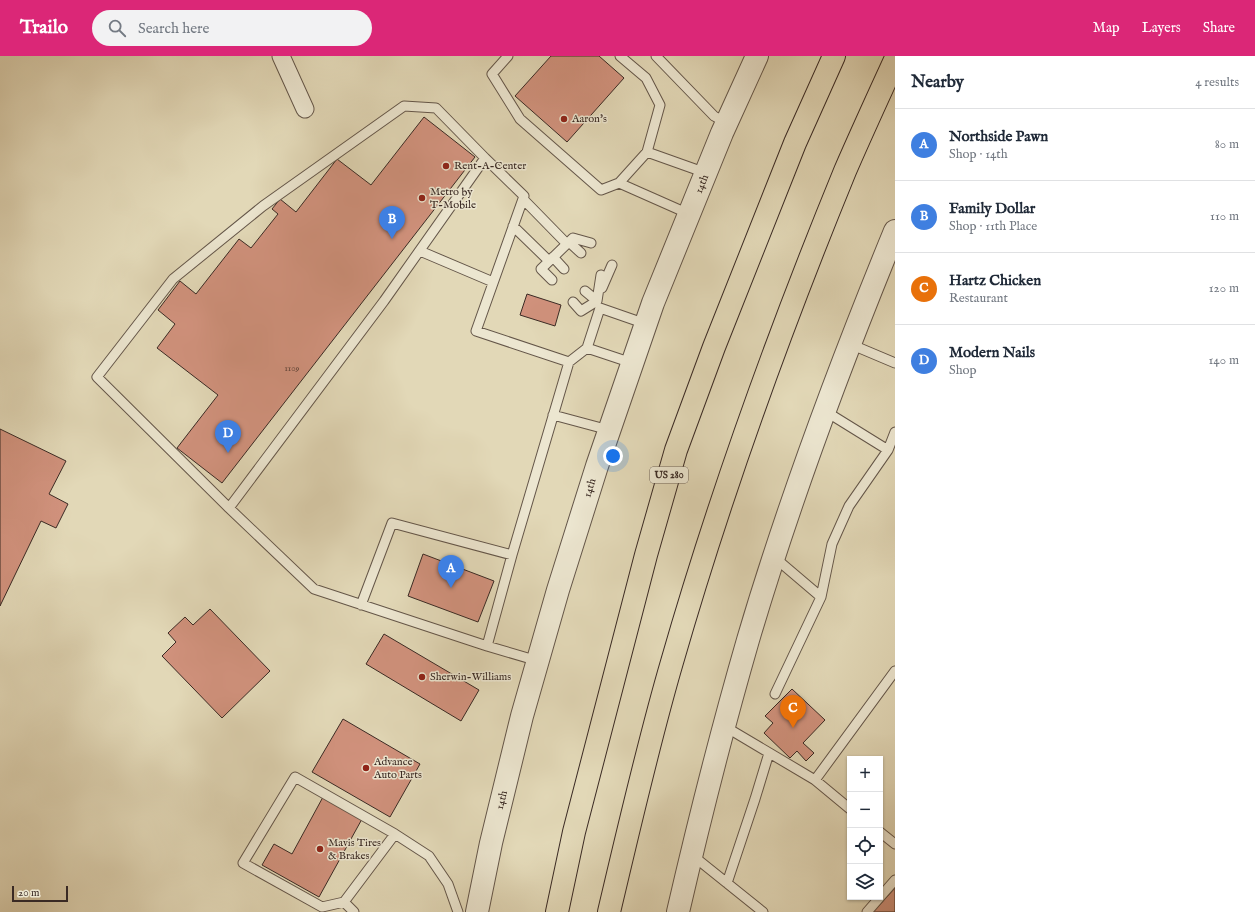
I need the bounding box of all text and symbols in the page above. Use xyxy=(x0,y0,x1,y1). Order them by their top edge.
search box xyxy=(92,10,372,46)
text: Trailo xyxy=(20,16,68,40)
icon: search xyxy=(106,17,128,39)
text: Search here xyxy=(138,19,209,38)
text: Map xyxy=(1093,19,1120,37)
text: Layers xyxy=(1142,19,1181,37)
text: Share xyxy=(1203,19,1235,37)
text: Nearby xyxy=(911,72,964,93)
text: 4 results xyxy=(1195,74,1239,91)
place label: Aaron's xyxy=(571,112,607,126)
marker: Aaron's xyxy=(559,114,569,124)
text: Northside Pawn xyxy=(949,127,1048,146)
text: A xyxy=(920,136,928,153)
text: 80 m xyxy=(1215,136,1239,153)
text: Shop · 14th xyxy=(949,146,1008,163)
place label: Rent-A-Center xyxy=(454,159,526,173)
marker: Rent-A-Center xyxy=(441,161,451,171)
street label: 14th xyxy=(692,172,712,195)
place label: Metro by T-Mobile xyxy=(430,185,476,212)
marker: Metro by T-Mobile xyxy=(417,193,427,203)
text: Family Dollar xyxy=(949,199,1035,218)
pin: B xyxy=(379,206,405,239)
text: B xyxy=(920,208,928,225)
text: 110 m xyxy=(1210,208,1239,225)
text: Shop · 11th Place xyxy=(949,218,1037,235)
text: Hartz Chicken xyxy=(949,271,1041,290)
text: C xyxy=(919,280,929,297)
text: 120 m xyxy=(1209,280,1239,297)
text: Restaurant xyxy=(949,290,1008,307)
text: Modern Nails xyxy=(949,343,1035,362)
text: D xyxy=(919,352,929,369)
text: 140 m xyxy=(1209,352,1239,369)
text: Shop xyxy=(949,362,977,379)
house number: 1109 xyxy=(284,363,300,374)
pin: D xyxy=(215,420,241,453)
your location xyxy=(603,446,623,466)
road number: US 280 xyxy=(650,467,688,483)
street label: 14th xyxy=(581,477,600,499)
pin: A xyxy=(438,555,464,588)
place label: Sherwin-Williams xyxy=(430,670,511,684)
marker: Sherwin-Williams xyxy=(417,672,427,682)
pin: C xyxy=(780,695,806,728)
place label: Advance Auto Parts xyxy=(373,755,422,782)
map controls xyxy=(847,756,883,900)
button: + xyxy=(847,756,883,792)
marker: Advance Auto Parts xyxy=(361,763,371,773)
street label: 14th xyxy=(493,789,511,811)
button: − xyxy=(847,792,883,828)
button: locate xyxy=(847,828,883,864)
place label: Mavis Tires & Brakes xyxy=(328,836,381,863)
marker: Mavis Tires & Brakes xyxy=(315,844,325,854)
button: layers xyxy=(847,864,883,900)
scale bar xyxy=(12,884,68,903)
text: 20 m xyxy=(18,886,39,900)

